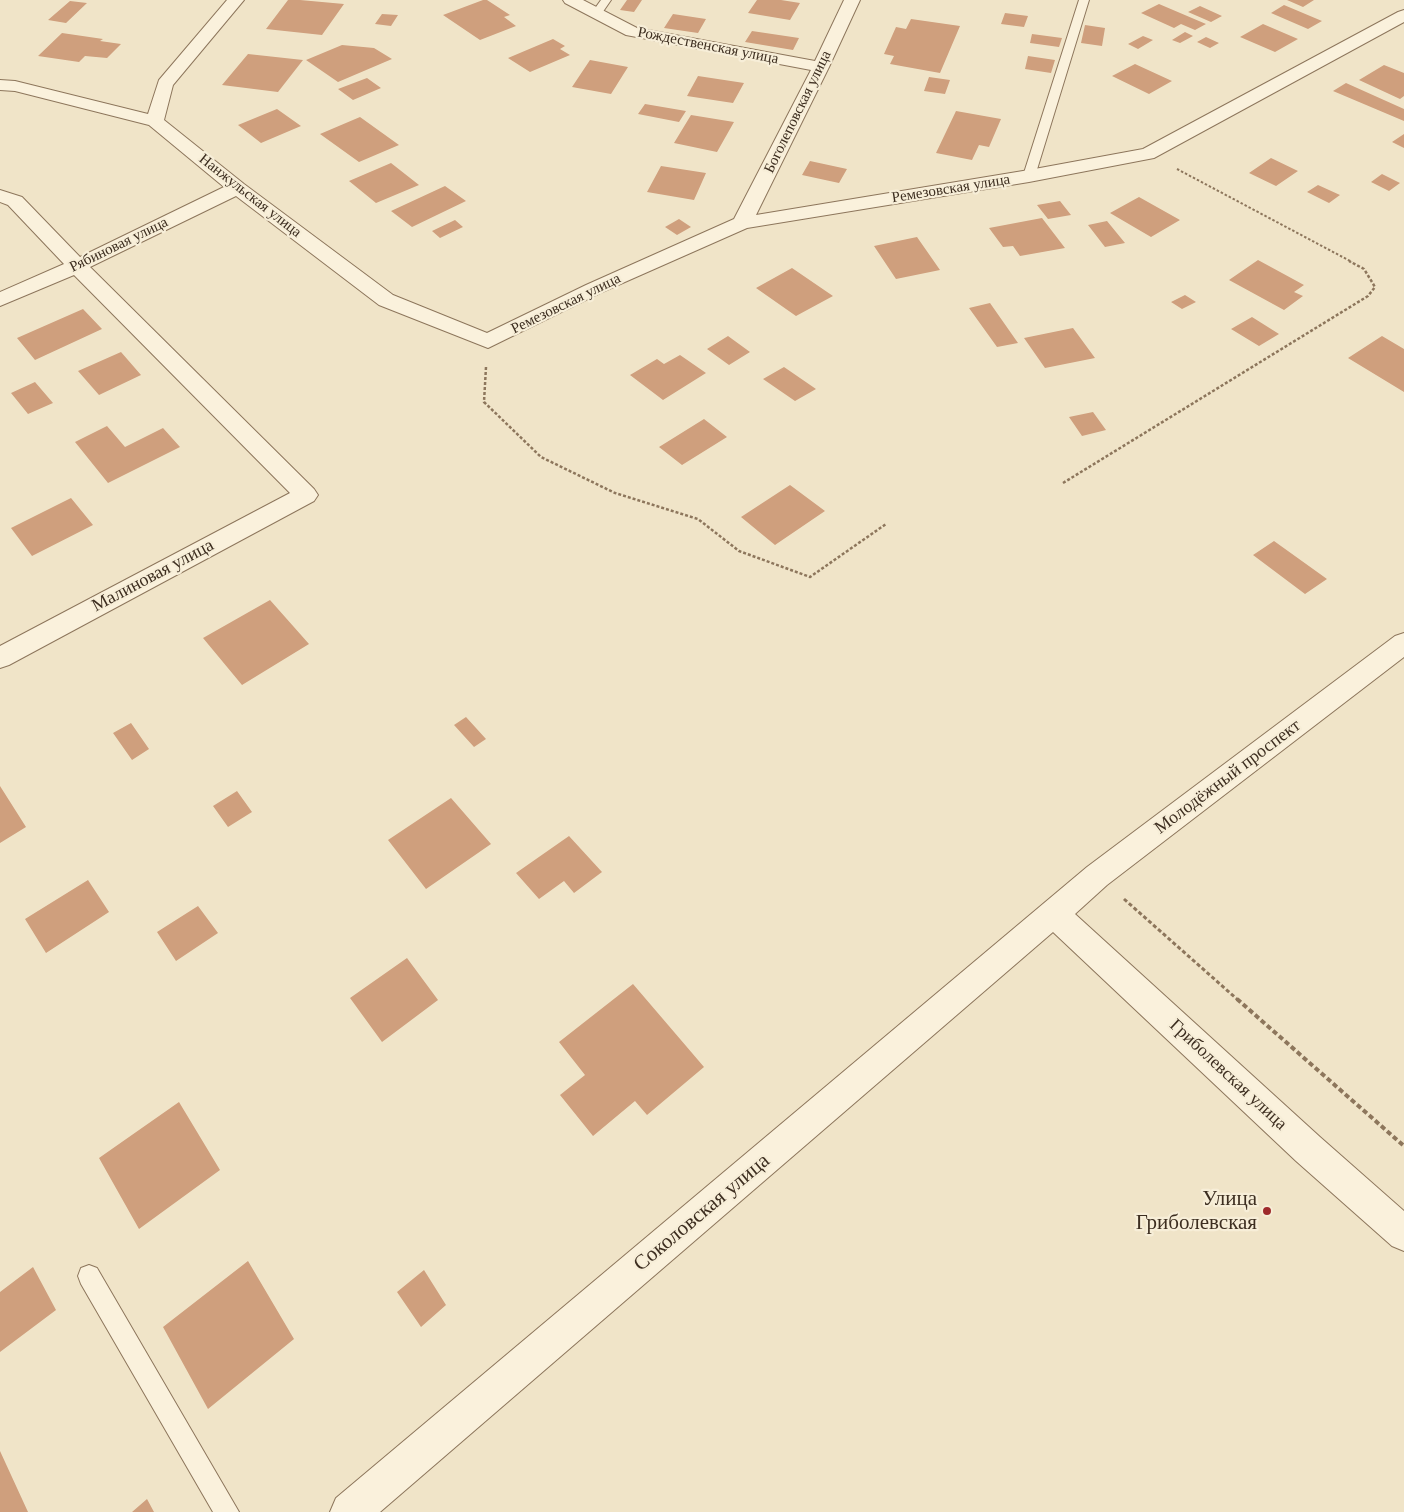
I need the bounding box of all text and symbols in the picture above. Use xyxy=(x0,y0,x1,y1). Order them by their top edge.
street label: Рождественская улица xyxy=(636,24,780,68)
street label: Боголеповская улица xyxy=(761,48,835,176)
street label: Нанжульская улица xyxy=(195,150,305,242)
street label: Ремезовская улица xyxy=(891,171,1011,207)
street label: Рябиновая улица xyxy=(67,213,171,277)
street label: Ремезовская улица xyxy=(508,270,624,338)
street label: Малиновая улица xyxy=(88,535,218,617)
street label: Молодёжный проспект xyxy=(1151,715,1305,839)
street label: Гриболевская улица xyxy=(1165,1015,1291,1135)
street label: Соколовская улица xyxy=(629,1149,775,1277)
place label: Улица Гриболевская xyxy=(1136,1186,1257,1236)
marker: Улица Гриболевская xyxy=(1261,1205,1273,1217)

